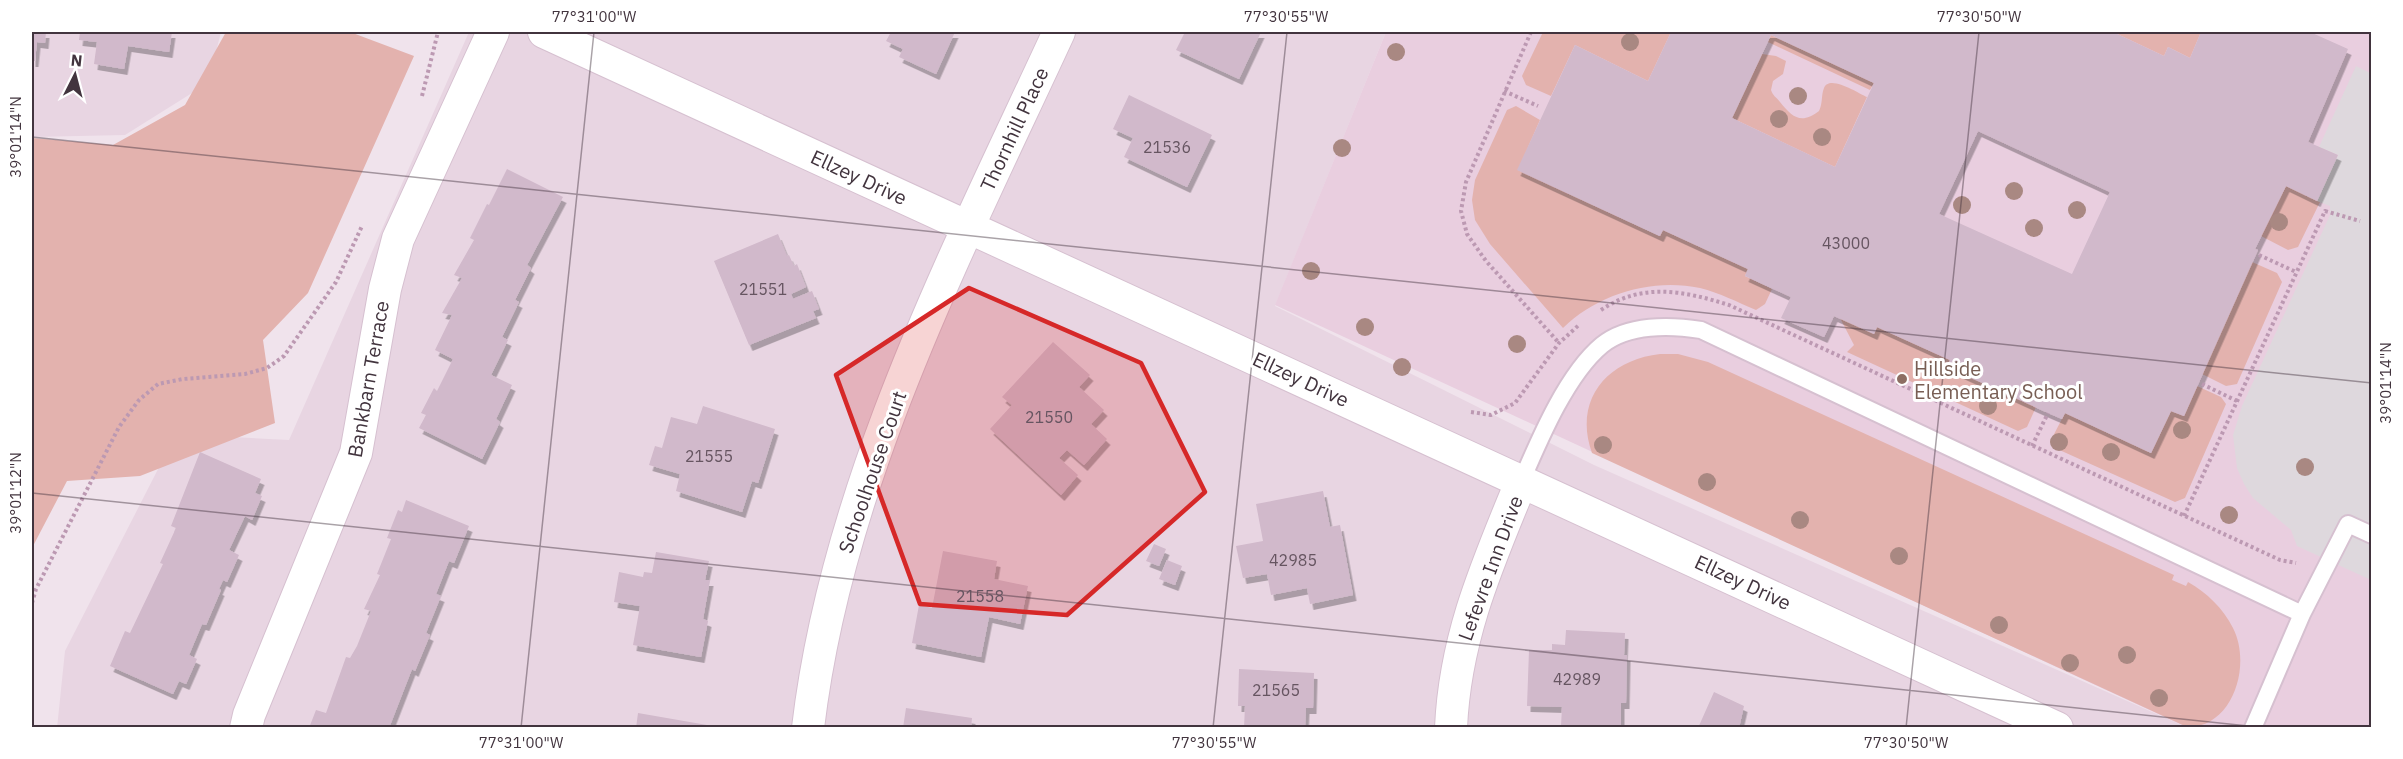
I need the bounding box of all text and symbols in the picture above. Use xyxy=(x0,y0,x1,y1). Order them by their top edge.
text: 77°31'00"W xyxy=(552,7,637,26)
text: 77°30'55"W xyxy=(1244,7,1329,26)
text: 77°30'50"W xyxy=(1937,7,2022,26)
north arrow xyxy=(45,45,105,105)
text: N xyxy=(70,50,83,71)
street label: Thornhill Place xyxy=(974,63,1054,195)
text: 39°01'14"N xyxy=(6,96,25,178)
house number: 21536 xyxy=(1143,137,1191,157)
street label: Ellzey Drive xyxy=(806,143,912,211)
house number: 43000 xyxy=(1822,233,1870,253)
house number: 21551 xyxy=(739,279,787,299)
street label: Bankbarn Terrace xyxy=(341,299,395,459)
text: 39°01'14"N xyxy=(2376,342,2395,424)
street label: Ellzey Drive xyxy=(1248,345,1354,413)
place label: Hillside Elementary School xyxy=(1914,355,2083,405)
marker: Hillside Elementary School xyxy=(1895,372,1909,386)
street label: Schoolhouse Court xyxy=(832,387,912,557)
house number: 21550 xyxy=(1025,407,1073,427)
house number: 21555 xyxy=(685,446,733,466)
text: 39°01'12"N xyxy=(6,452,25,534)
street label: Lefevre Inn Drive xyxy=(1451,492,1529,644)
street label: Ellzey Drive xyxy=(1690,548,1796,616)
house number: 42985 xyxy=(1269,550,1317,570)
house number: 21558 xyxy=(956,586,1004,606)
house number: 42989 xyxy=(1553,669,1601,689)
house number: 21565 xyxy=(1252,680,1300,700)
text: 77°31'00"W xyxy=(479,733,564,752)
text: 77°30'55"W xyxy=(1172,733,1257,752)
text: 77°30'50"W xyxy=(1864,733,1949,752)

